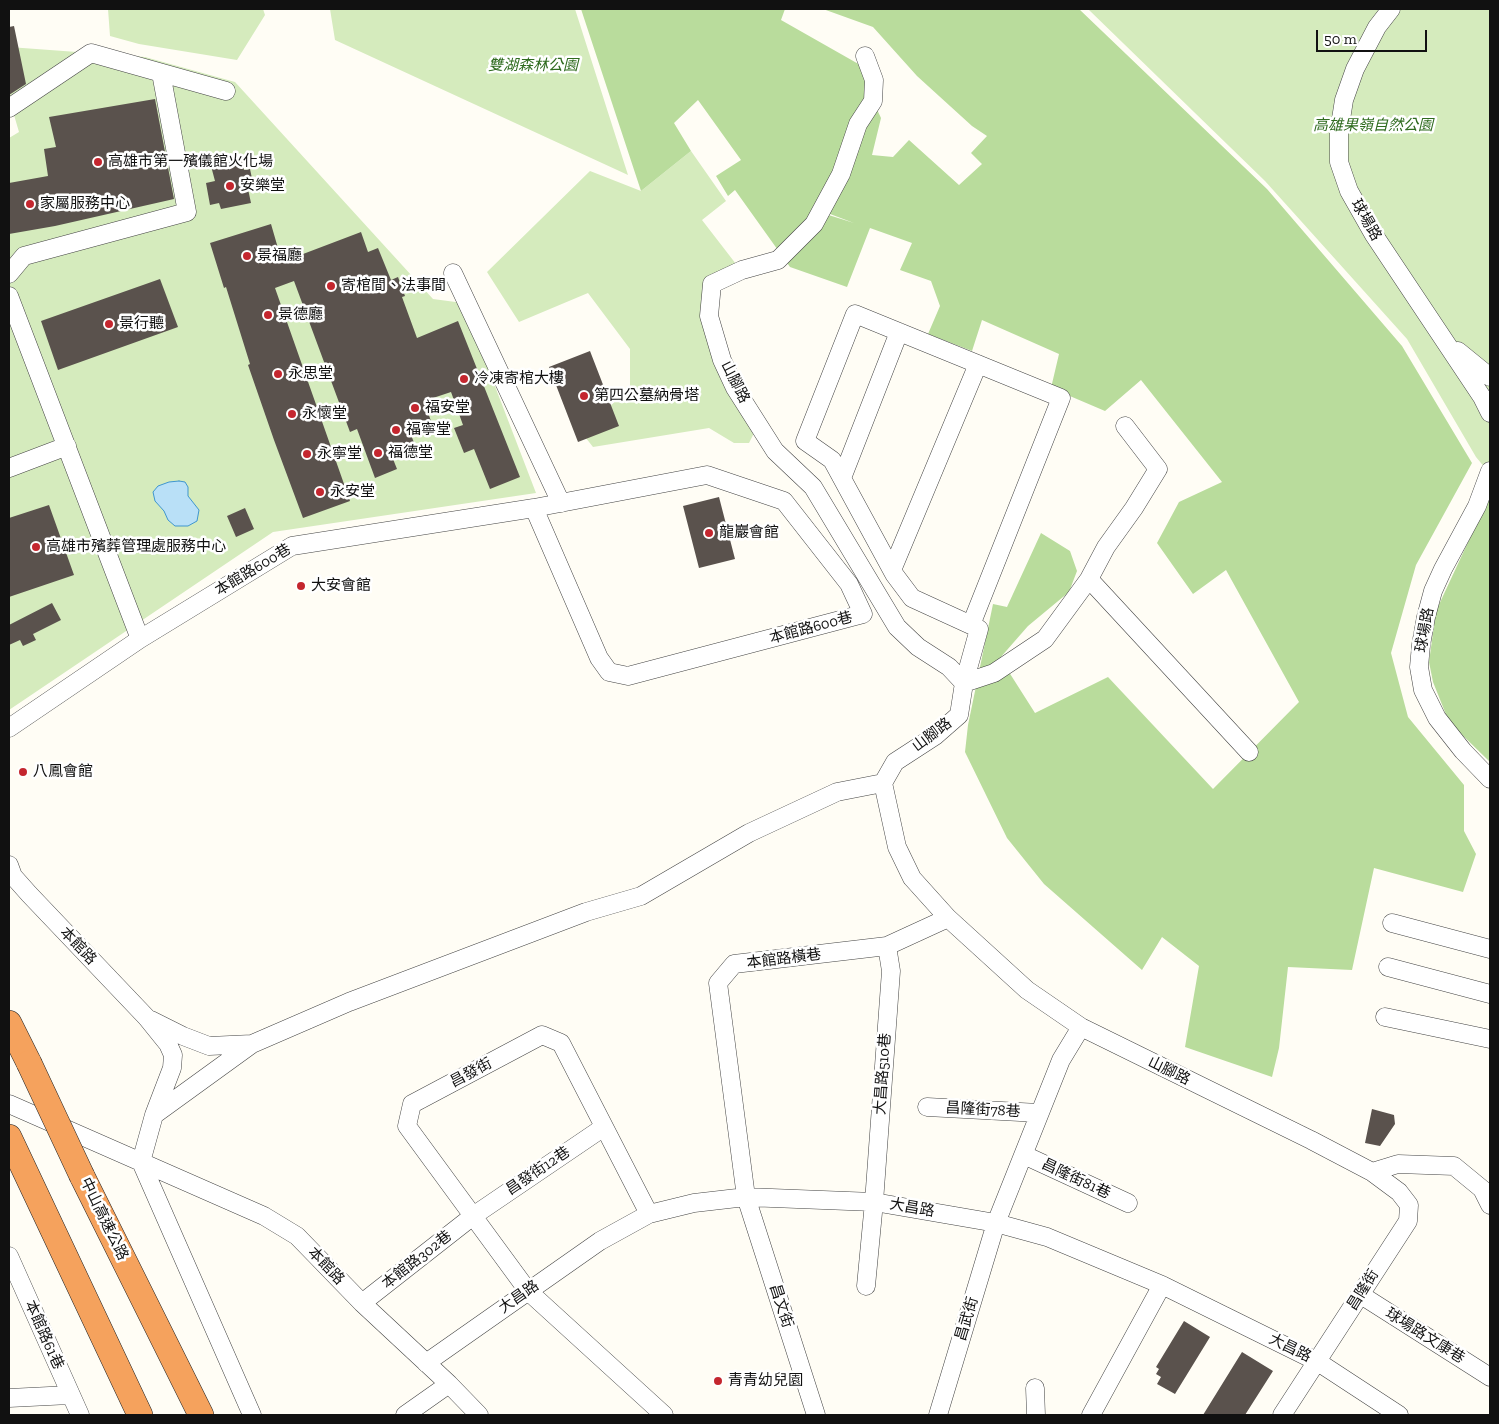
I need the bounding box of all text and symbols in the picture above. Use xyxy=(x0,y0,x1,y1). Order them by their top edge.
scale bar xyxy=(1319,20,1430,52)
text: 50 m xyxy=(1324,30,1357,48)
park label: 雙湖森林公園 xyxy=(488,57,578,75)
park label: 高雄果嶺自然公園 xyxy=(1313,117,1433,135)
place label: 高雄市第一殯儀館火化場 xyxy=(108,153,273,171)
marker: 高雄市第一殯儀館火化場 xyxy=(92,156,104,168)
place label: 安樂堂 xyxy=(240,177,285,195)
marker: 安樂堂 xyxy=(224,180,236,192)
place label: 家屬服務中心 xyxy=(40,195,130,213)
street label: 球場路 xyxy=(1347,196,1385,244)
marker: 家屬服務中心 xyxy=(24,198,36,210)
place label: 景福廳 xyxy=(257,247,302,265)
marker: 景福廳 xyxy=(241,250,253,262)
place label: 寄棺間、法事間 xyxy=(341,277,446,295)
marker: 寄棺間、法事間 xyxy=(325,280,337,292)
place label: 景德廳 xyxy=(278,306,323,324)
marker: 景德廳 xyxy=(262,309,274,321)
place label: 景行聽 xyxy=(119,315,164,333)
marker: 景行聽 xyxy=(103,318,115,330)
street label: 山腳路 xyxy=(717,358,753,406)
place label: 永思堂 xyxy=(288,365,333,383)
marker: 永思堂 xyxy=(272,368,284,380)
place label: 冷凍寄棺大樓 xyxy=(474,370,564,388)
marker: 冷凍寄棺大樓 xyxy=(458,373,470,385)
place label: 第四公墓納骨塔 xyxy=(594,387,699,405)
marker: 第四公墓納骨塔 xyxy=(578,390,590,402)
place label: 福安堂 xyxy=(425,399,470,417)
marker: 福安堂 xyxy=(409,402,421,414)
place label: 永懷堂 xyxy=(302,405,347,423)
marker: 永懷堂 xyxy=(286,408,298,420)
place label: 福寧堂 xyxy=(406,421,451,439)
marker: 福寧堂 xyxy=(390,424,402,436)
place label: 福德堂 xyxy=(388,444,433,462)
place label: 永寧堂 xyxy=(317,445,362,463)
marker: 福德堂 xyxy=(372,447,384,459)
marker: 永寧堂 xyxy=(301,448,313,460)
place label: 永安堂 xyxy=(330,483,375,501)
marker: 永安堂 xyxy=(314,486,326,498)
place label: 龍巖會館 xyxy=(719,524,779,542)
marker: 龍巖會館 xyxy=(703,527,715,539)
place label: 高雄市殯葬管理處服務中心 xyxy=(46,538,226,556)
street label: 本館路600巷 xyxy=(212,540,294,600)
marker: 高雄市殯葬管理處服務中心 xyxy=(30,541,42,553)
place label: 大安會館 xyxy=(311,577,371,595)
marker: 大安會館 xyxy=(295,580,307,592)
street label: 球場路 xyxy=(1412,606,1438,654)
street label: 本館路600巷 xyxy=(768,608,854,648)
street label: 山腳路 xyxy=(909,714,955,756)
place label: 八鳳會館 xyxy=(33,763,93,781)
marker: 八鳳會館 xyxy=(17,766,29,778)
street label: 本館路 xyxy=(56,924,100,968)
street label: 本館路橫巷 xyxy=(746,945,822,973)
street label: 大昌路510巷 xyxy=(871,1032,895,1116)
street label: 山腳路 xyxy=(1145,1053,1193,1089)
street label: 昌發街 xyxy=(447,1054,495,1092)
street label: 昌隆街78巷 xyxy=(945,1099,1021,1121)
street label: 昌發街12巷 xyxy=(503,1143,573,1199)
street label: 昌隆街81巷 xyxy=(1039,1155,1113,1203)
street label: 中山高速公路 xyxy=(76,1175,132,1263)
street label: 大昌路 xyxy=(888,1195,936,1221)
street label: 本館路302巷 xyxy=(378,1227,456,1293)
street label: 本館路 xyxy=(304,1244,348,1288)
street label: 昌隆街 xyxy=(1343,1266,1383,1314)
street label: 大昌路 xyxy=(495,1277,543,1317)
street label: 昌文街 xyxy=(765,1282,797,1330)
street label: 昌武街 xyxy=(952,1295,982,1343)
street label: 本館路61巷 xyxy=(21,1298,67,1372)
street label: 球場路文康巷 xyxy=(1382,1305,1468,1367)
street label: 大昌路 xyxy=(1266,1330,1314,1366)
place label: 青青幼兒園 xyxy=(728,1372,803,1390)
marker: 青青幼兒園 xyxy=(712,1375,724,1387)

